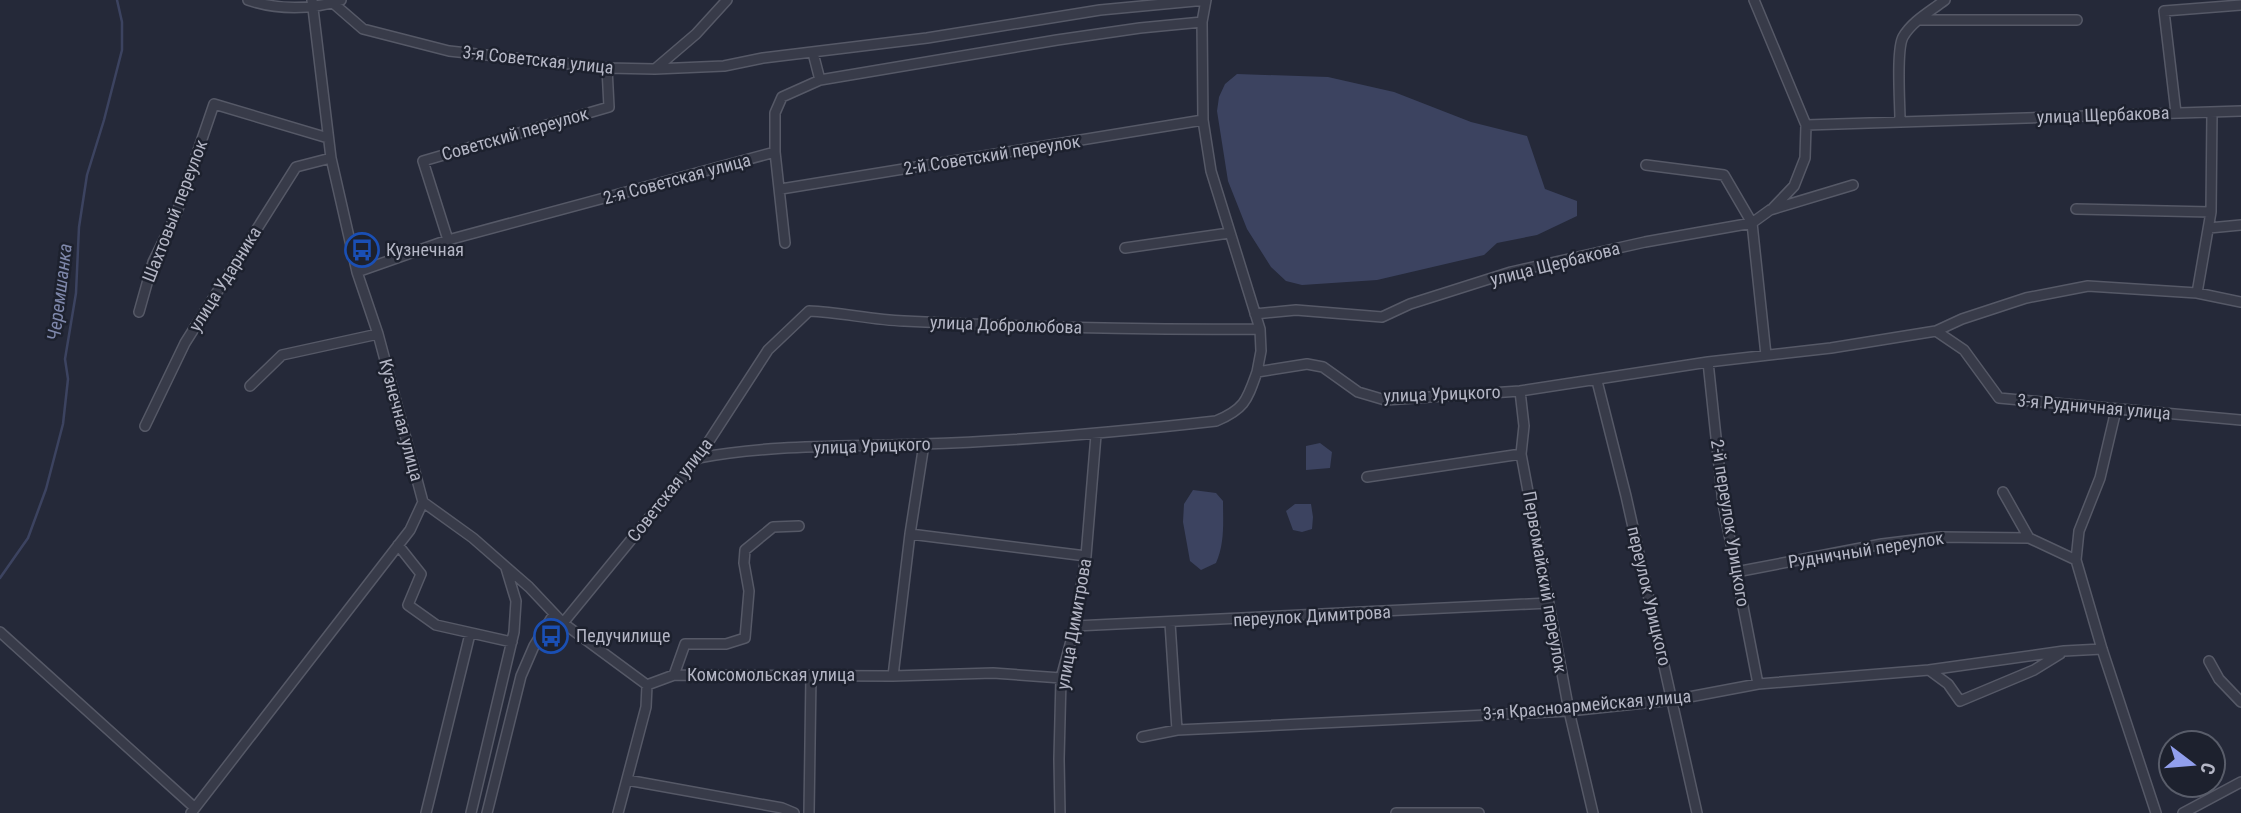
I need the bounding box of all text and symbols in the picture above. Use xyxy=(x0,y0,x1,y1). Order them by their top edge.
street label: 3-я Советская улица xyxy=(462,41,615,78)
street label: Советский переулок xyxy=(439,102,591,165)
street label: улица Щербакова xyxy=(2036,102,2170,127)
street label: 2-й Советский переулок xyxy=(902,130,1082,179)
street label: Шахтовый переулок xyxy=(138,136,212,285)
street label: 2-я Советская улица xyxy=(601,149,753,208)
street label: улица Ударника xyxy=(184,222,265,335)
bus stop icon: Кузнечная xyxy=(343,231,381,269)
street label: улица Щербакова xyxy=(1488,237,1622,290)
place label: Кузнечная xyxy=(386,239,464,260)
water label: Черемшанка xyxy=(42,242,77,342)
street label: улица Добролюбова xyxy=(930,311,1082,338)
street label: Кузнечная улица xyxy=(375,356,428,483)
street label: улица Урицкого xyxy=(1383,381,1501,406)
street label: 3-я Рудничная улица xyxy=(2016,389,2172,424)
street label: улица Урицкого xyxy=(813,433,931,458)
street label: Советская улица xyxy=(623,434,717,546)
street label: 2-й переулок Урицкого xyxy=(1707,438,1754,608)
street label: Первомайский переулок xyxy=(1519,489,1572,675)
street label: переулок Урицкого xyxy=(1623,524,1676,668)
street label: Рудничный переулок xyxy=(1787,527,1946,572)
street label: улица Димитрова xyxy=(1052,557,1095,691)
street label: переулок Димитрова xyxy=(1233,601,1391,630)
bus stop icon: Педучилище xyxy=(532,617,570,655)
place label: Педучилище xyxy=(576,625,670,646)
street label: Комсомольская улица xyxy=(687,664,855,685)
street label: 3-я Красноармейская улица xyxy=(1482,685,1692,724)
north arrow xyxy=(2157,729,2227,799)
text: С xyxy=(2195,760,2220,777)

